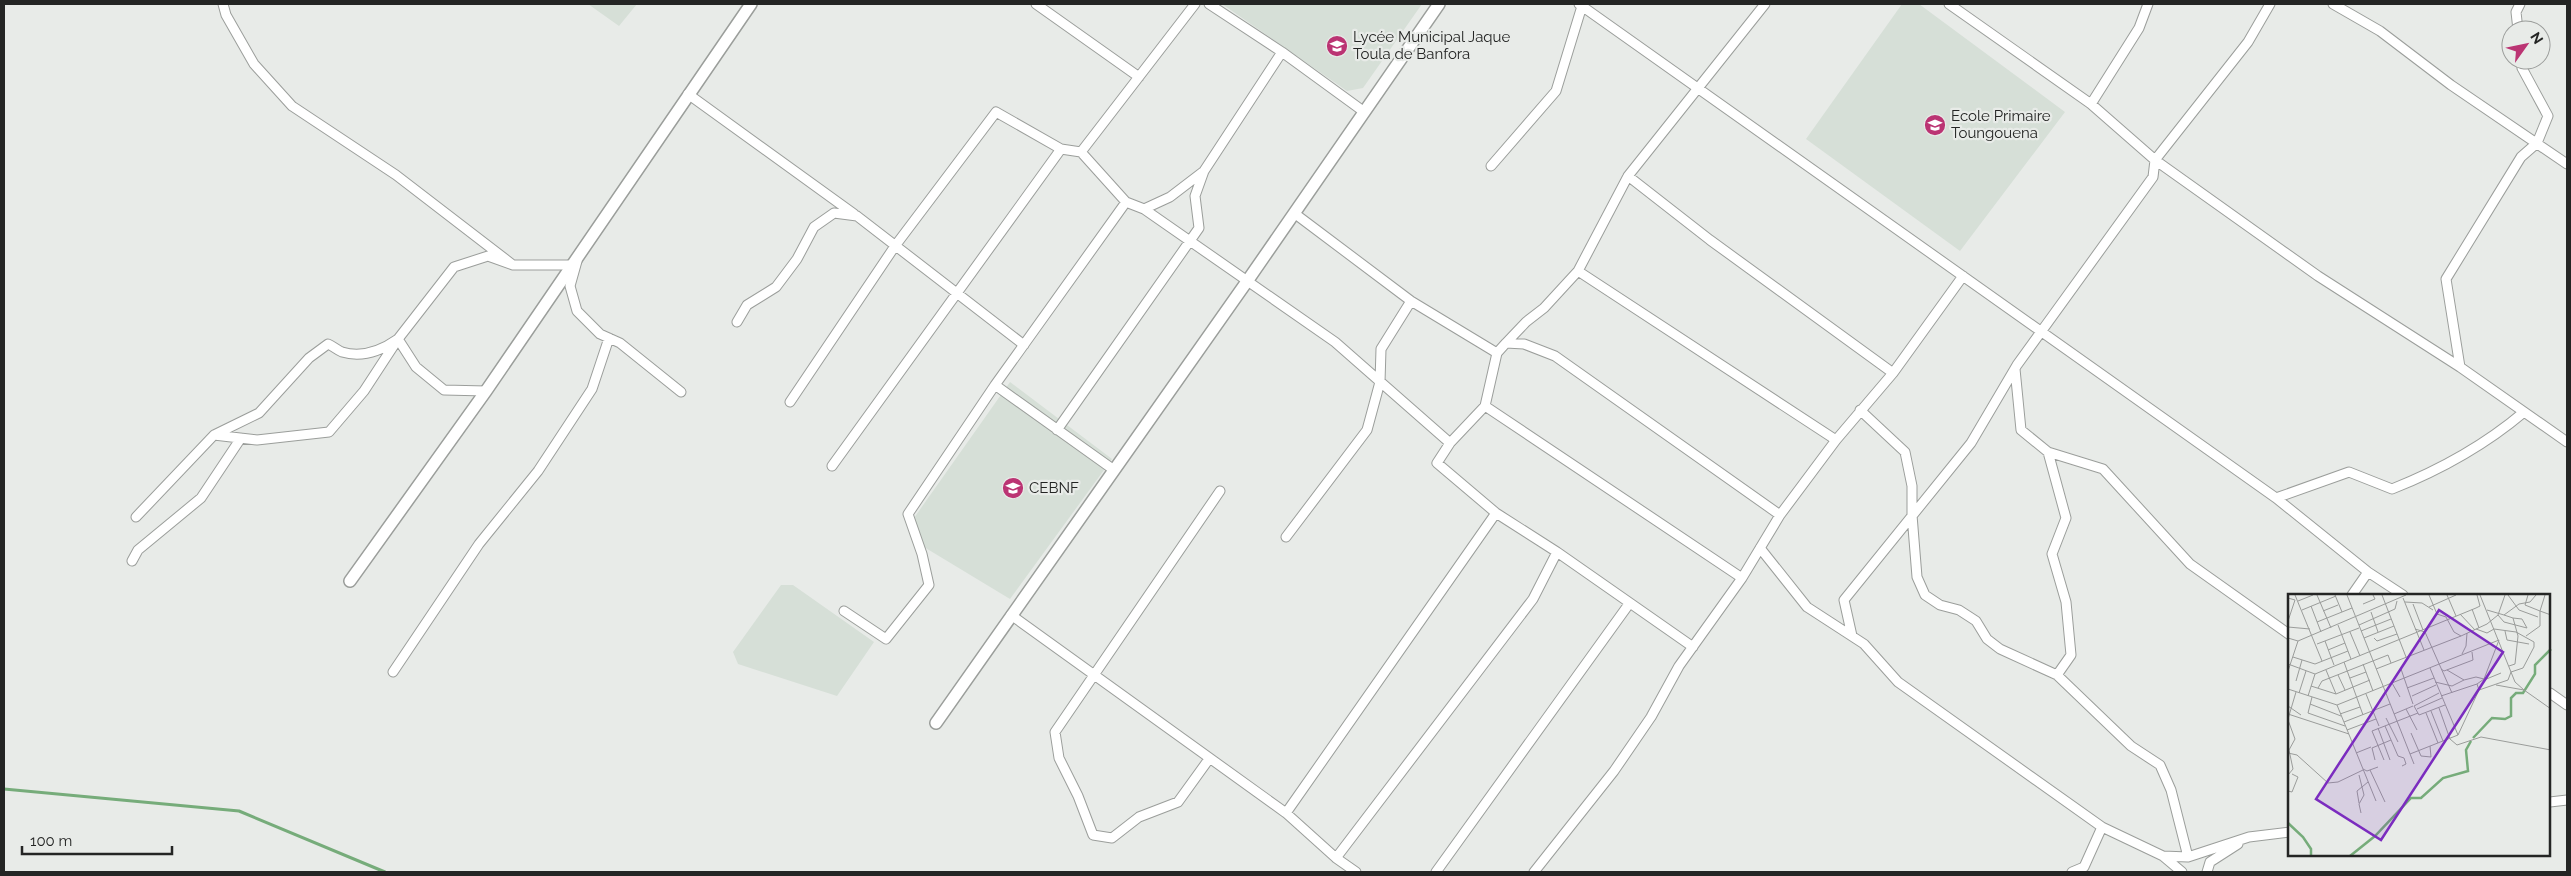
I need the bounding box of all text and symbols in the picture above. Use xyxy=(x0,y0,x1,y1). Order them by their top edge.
north arrow xyxy=(2501,20,2551,70)
place label: Lycée Municipal Jaque Toula de Banfora xyxy=(1353,28,1510,63)
text: N xyxy=(2527,29,2547,47)
school or university icon: Lycée Municipal Jaque Toula de Banfora xyxy=(1325,34,1349,58)
place label: Ecole Primaire Toungouena xyxy=(1951,107,2051,142)
school or university icon: Ecole Primaire Toungouena xyxy=(1923,113,1947,137)
school or university icon: CEBNF xyxy=(1001,476,1025,500)
place label: CEBNF xyxy=(1029,479,1079,497)
inset map xyxy=(2288,594,2551,856)
scale bar xyxy=(22,824,172,856)
text: 100 m xyxy=(30,832,72,850)

